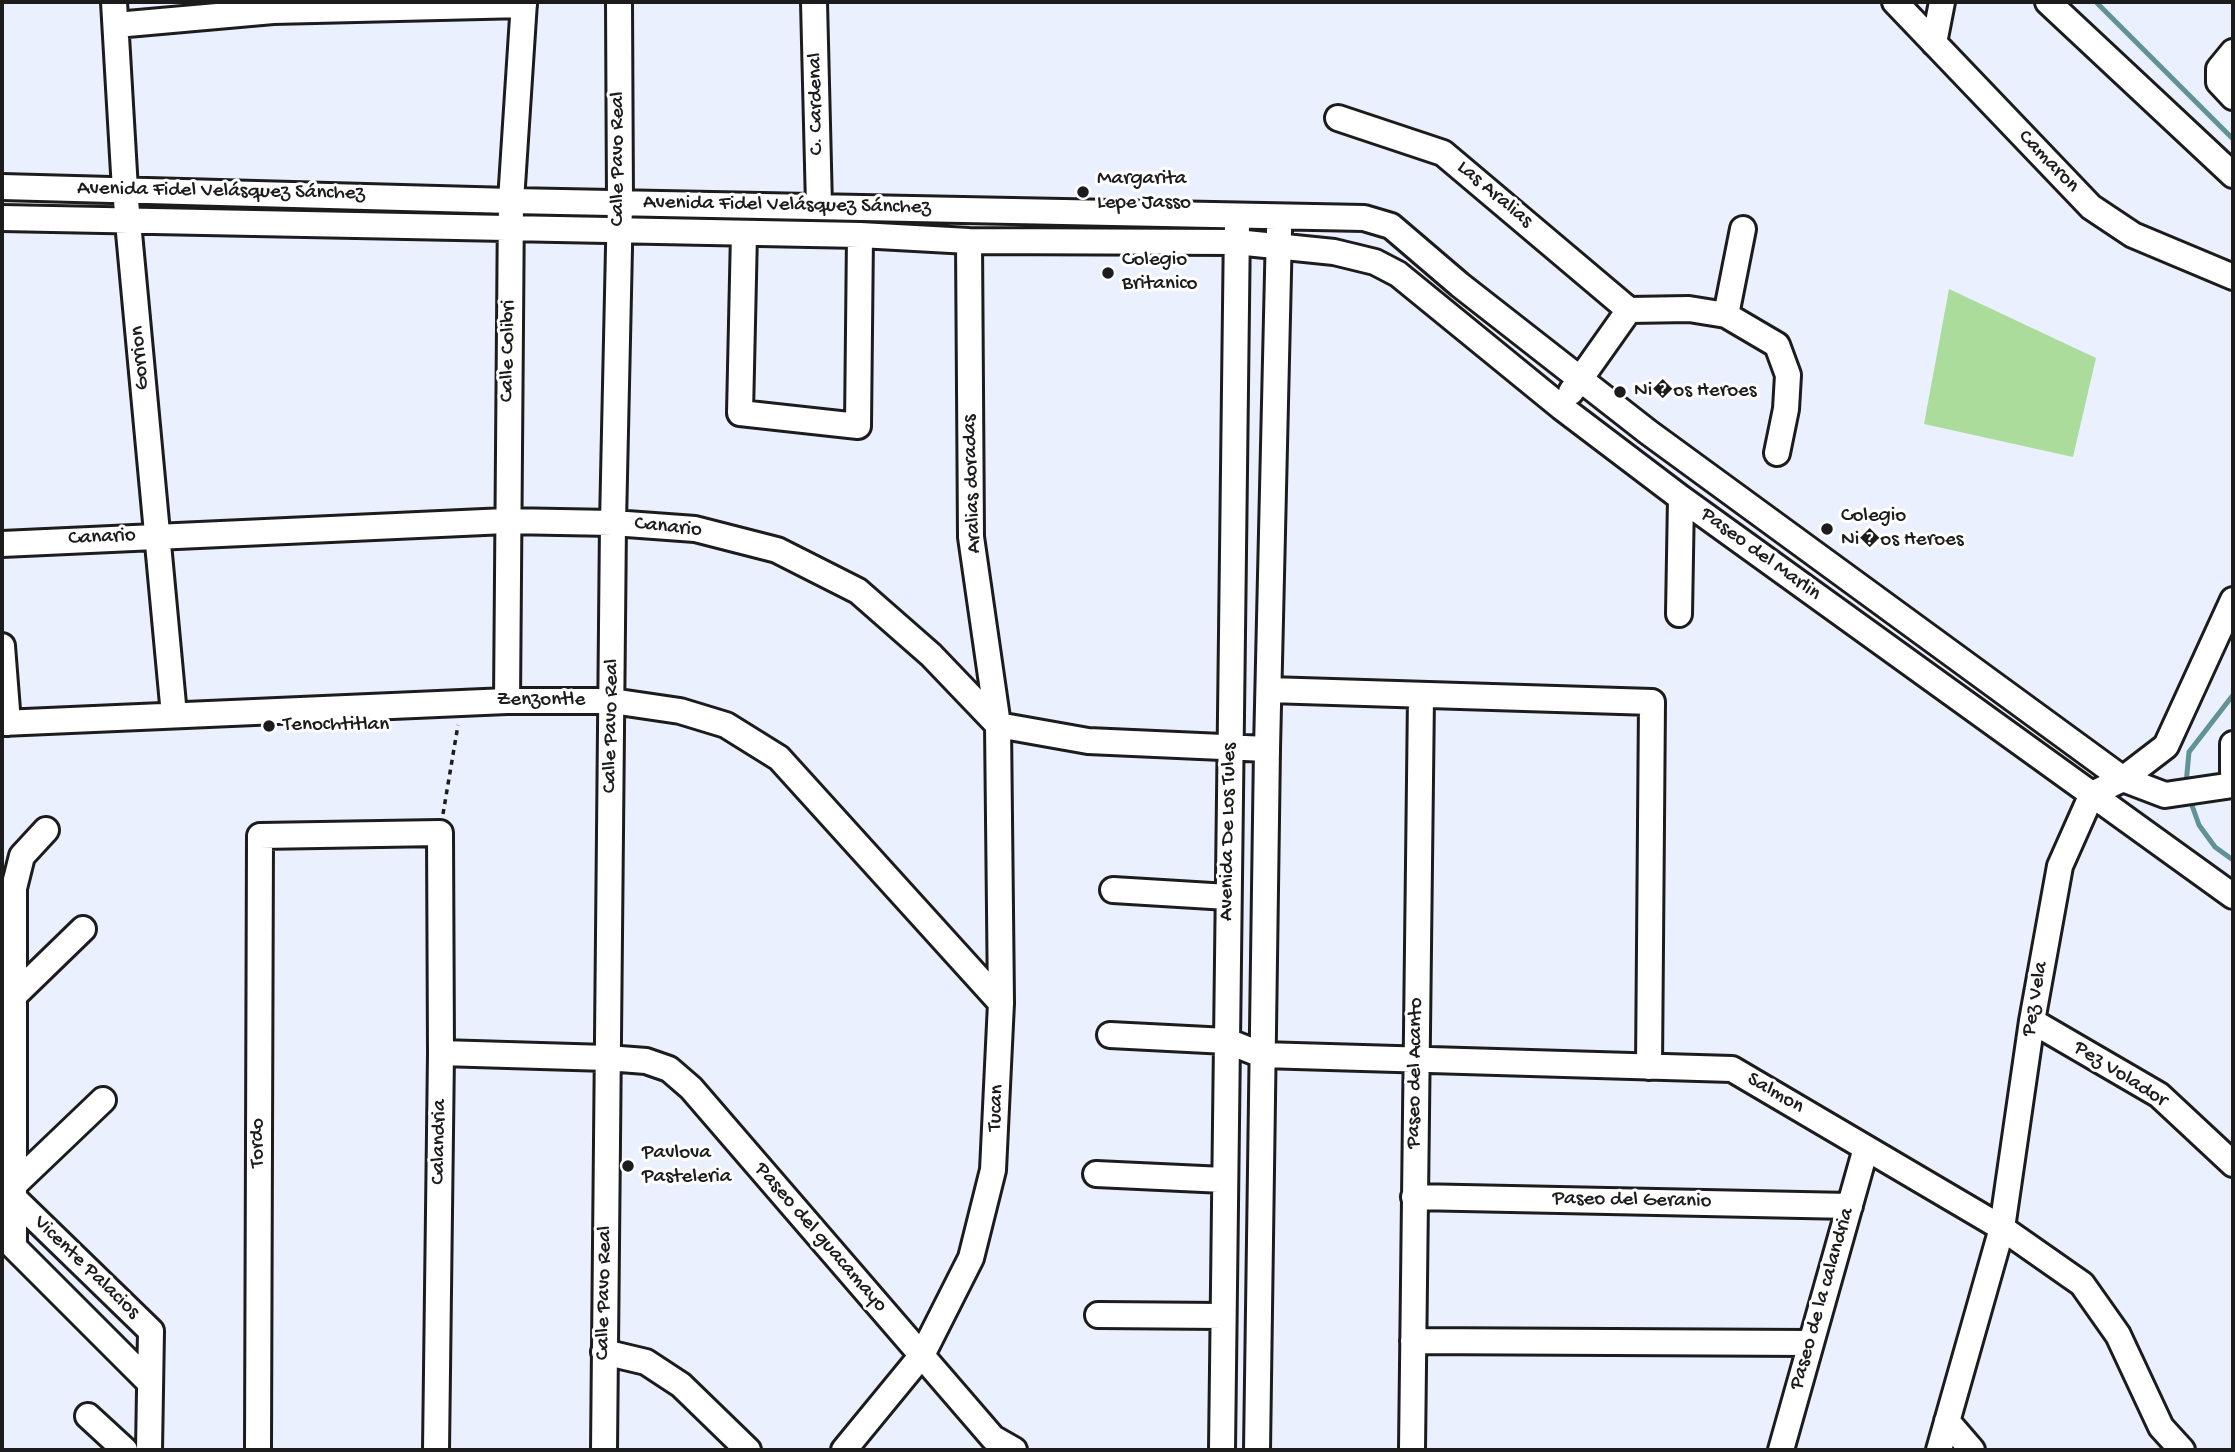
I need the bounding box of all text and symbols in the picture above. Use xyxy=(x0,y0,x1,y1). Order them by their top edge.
street label: C. Cardenal xyxy=(804,52,830,156)
street label: Calle Pavo Real xyxy=(606,92,632,226)
street label: Camaron xyxy=(2012,125,2084,199)
street label: Las Aralias xyxy=(1451,156,1537,234)
place label: Margarita Lepe Jasso xyxy=(1097,167,1191,217)
street label: Avenida Fidel Velásquez Sánchez xyxy=(77,177,365,207)
marker: Margarita Lepe Jasso xyxy=(1075,184,1091,200)
street label: Avenida Fidel Velásquez Sánchez xyxy=(643,191,931,221)
place label: Colegio Britanico xyxy=(1122,248,1198,298)
marker: Colegio Britanico xyxy=(1100,265,1116,281)
street label: Calle Colibri xyxy=(496,299,522,403)
street label: Gorrion xyxy=(126,325,156,391)
place label: Ni�os Heroes xyxy=(1634,379,1757,405)
marker: Ni�os Heroes xyxy=(1612,384,1628,400)
street label: Aralias doradas xyxy=(958,414,988,554)
street label: Paseo del Marlin xyxy=(1695,503,1825,607)
place label: Colegio Ni�os Heroes xyxy=(1841,504,1964,554)
street label: Canario xyxy=(633,512,703,544)
marker: Colegio Ni�os Heroes xyxy=(1819,521,1835,537)
street label: Canario xyxy=(68,524,136,552)
street label: Calle Pavo Real xyxy=(598,658,626,794)
street label: Zenzontle xyxy=(497,688,585,714)
place label: Tenochtitlan xyxy=(283,713,389,739)
marker: Tenochtitlan xyxy=(261,718,277,734)
street label: Avenida De Los Tules xyxy=(1215,743,1243,921)
street label: Pez Vela xyxy=(2017,960,2055,1038)
street label: Paseo del Acanto xyxy=(1402,997,1430,1149)
street label: Pez Volador xyxy=(2068,1036,2172,1114)
street label: Salmon xyxy=(1742,1068,1808,1120)
street label: Tucan xyxy=(983,1084,1011,1132)
street label: Calandria xyxy=(427,1099,453,1185)
street label: Tordo xyxy=(246,1118,272,1168)
place label: Pavlova Pasteleria xyxy=(642,1141,731,1191)
marker: Pavlova Pasteleria xyxy=(620,1158,636,1174)
street label: Paseo del guacamayo xyxy=(748,1158,892,1318)
street label: Paseo del Geranio xyxy=(1552,1187,1712,1215)
street label: Paseo de la calandria xyxy=(1785,1205,1861,1393)
street label: Vicente Palacios xyxy=(27,1211,145,1325)
street label: Calle Pavo Real xyxy=(591,1225,619,1361)

